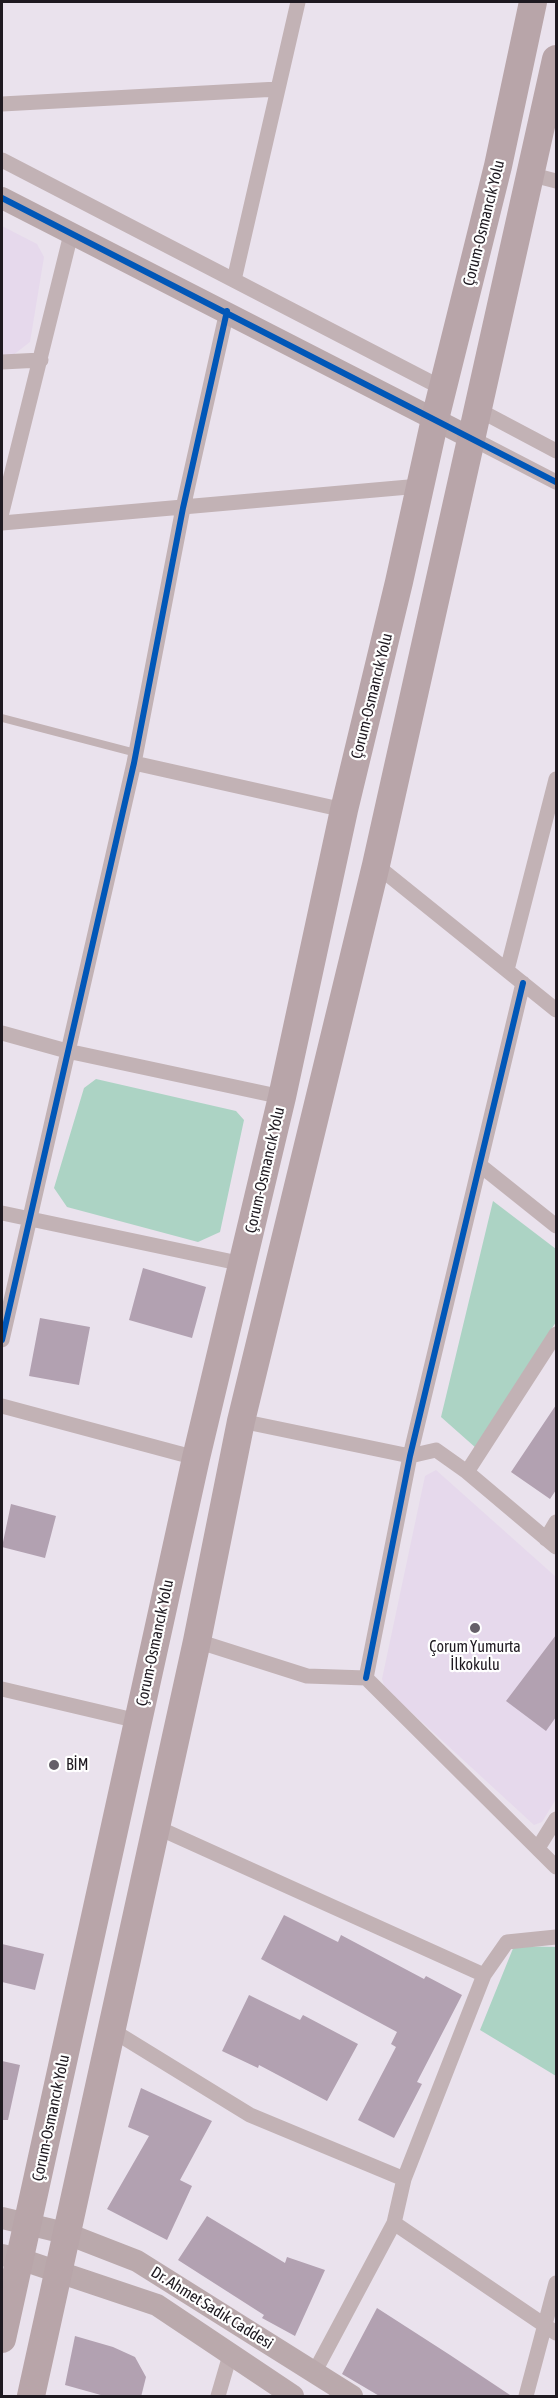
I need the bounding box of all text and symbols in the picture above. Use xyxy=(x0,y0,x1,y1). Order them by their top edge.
street label: Çorum-Osmancık Yolu xyxy=(459,158,509,288)
street label: Çorum-Osmancık Yolu xyxy=(347,631,397,761)
street label: Çorum-Osmancık Yolu xyxy=(241,1105,289,1235)
street label: Çorum-Osmancık Yolu xyxy=(132,1578,178,1708)
marker: Çorum Yumurta İlkokulu xyxy=(468,1621,482,1635)
place label: Çorum Yumurta İlkokulu xyxy=(429,1637,521,1675)
place label: BİM xyxy=(66,1755,88,1775)
marker: BİM xyxy=(47,1758,61,1772)
street label: Çorum-Osmancık Yolu xyxy=(28,2053,74,2183)
street label: Dr. Ahmet Sadık Caddesi xyxy=(147,2263,277,2353)

